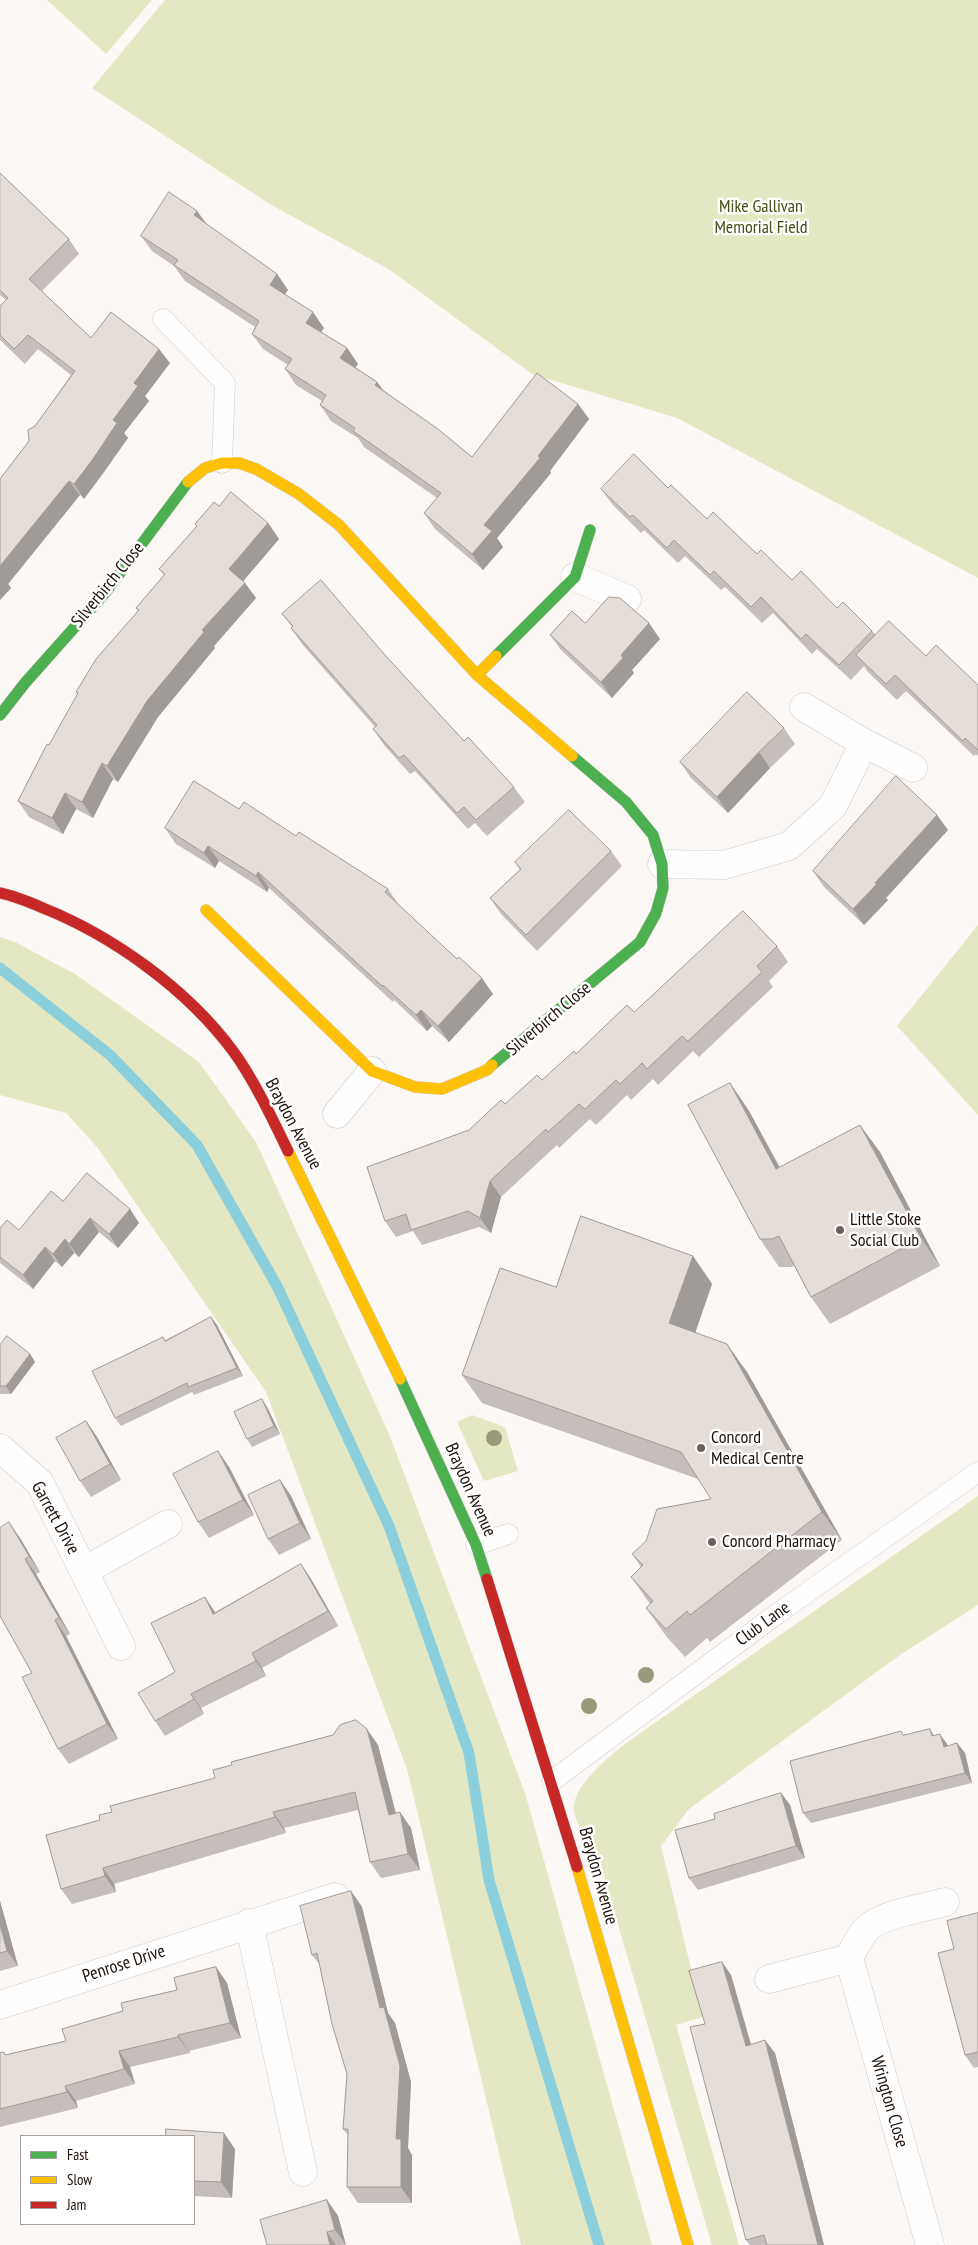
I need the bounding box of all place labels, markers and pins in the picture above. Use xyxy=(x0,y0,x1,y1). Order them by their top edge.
place label: Little Stoke Social Club xyxy=(850,1209,921,1252)
marker: Little Stoke Social Club xyxy=(834,1224,846,1236)
place label: Concord Medical Centre xyxy=(711,1427,804,1470)
marker: Concord Medical Centre xyxy=(695,1442,707,1454)
place label: Concord Pharmacy xyxy=(722,1531,836,1553)
marker: Concord Pharmacy xyxy=(706,1536,718,1548)

